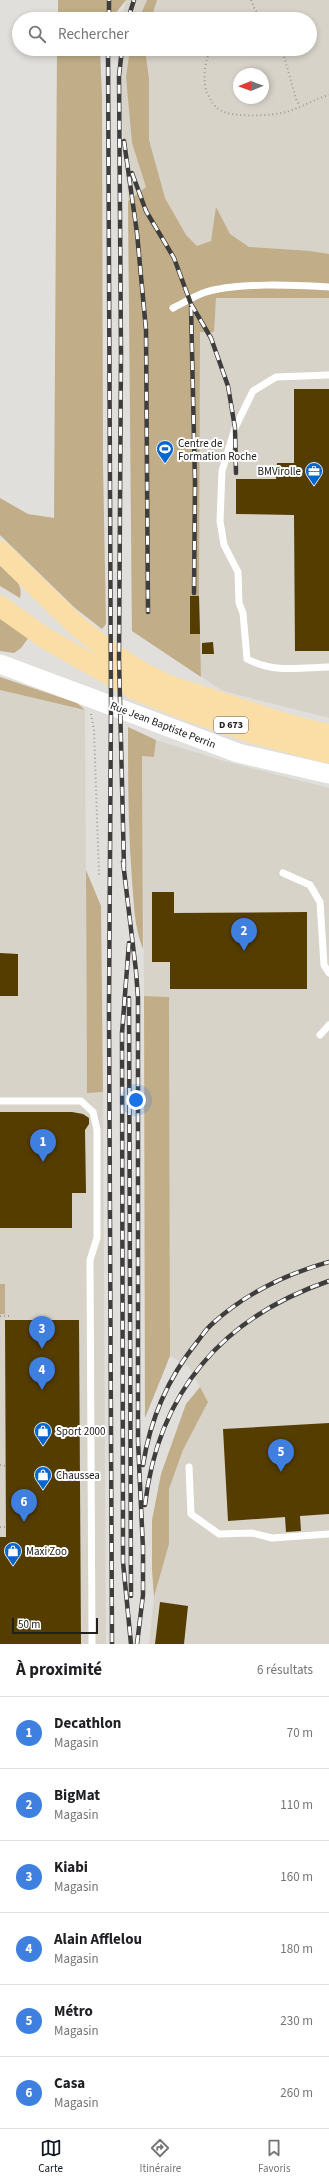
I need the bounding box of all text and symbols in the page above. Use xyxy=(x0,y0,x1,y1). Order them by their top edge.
search box xyxy=(12,12,317,56)
icon: search xyxy=(26,23,48,45)
text: Rechercher xyxy=(58,24,129,45)
north arrow xyxy=(233,68,269,104)
place label: Centre de Formation Roche xyxy=(178,436,257,464)
sports icon: Centre de Formation Roche xyxy=(155,439,175,464)
office icon: BMVirolle xyxy=(304,461,324,486)
place label: BMVirolle xyxy=(257,464,302,479)
street label: Rue Jean Baptiste Perrin xyxy=(108,698,218,752)
road number: D 673 xyxy=(214,717,248,733)
pin: 2 xyxy=(231,918,257,951)
your location xyxy=(126,1090,146,1110)
pin: 1 xyxy=(30,1129,56,1162)
pin: 3 xyxy=(29,1316,55,1349)
pin: 4 xyxy=(29,1357,55,1390)
shop icon: Sport 2000 xyxy=(33,1421,53,1446)
place label: Sport 2000 xyxy=(56,1424,106,1439)
pin: 5 xyxy=(268,1439,294,1472)
shop icon: Chaussea xyxy=(33,1465,53,1490)
place label: Chaussea xyxy=(56,1468,100,1483)
pin: 6 xyxy=(11,1489,37,1522)
shop icon: Maxi Zoo xyxy=(3,1541,23,1566)
place label: Maxi Zoo xyxy=(26,1544,67,1559)
scale bar xyxy=(12,1616,98,1635)
text: 50 m xyxy=(18,1617,40,1632)
text: À proximité xyxy=(16,1658,102,1682)
text: 6 résultats xyxy=(257,1661,313,1679)
text: Decathlon xyxy=(54,1713,121,1734)
text: 1 xyxy=(26,1724,32,1742)
text: 70 m xyxy=(287,1724,313,1742)
text: Magasin xyxy=(54,1734,99,1752)
text: BigMat xyxy=(54,1785,100,1806)
text: 2 xyxy=(26,1796,32,1814)
text: 110 m xyxy=(280,1796,313,1814)
text: Magasin xyxy=(54,1806,99,1824)
text: Kiabi xyxy=(54,1857,88,1878)
text: 3 xyxy=(26,1868,32,1886)
text: 160 m xyxy=(280,1868,313,1886)
text: Magasin xyxy=(54,1878,99,1896)
text: Alain Afflelou xyxy=(54,1929,142,1950)
text: 4 xyxy=(26,1940,32,1958)
text: 180 m xyxy=(280,1940,313,1958)
text: Magasin xyxy=(54,1950,99,1968)
text: Métro xyxy=(54,2001,93,2022)
text: 5 xyxy=(26,2012,32,2030)
text: 230 m xyxy=(280,2012,313,2030)
text: Magasin xyxy=(54,2022,99,2040)
text: Casa xyxy=(54,2073,85,2094)
text: 6 xyxy=(26,2084,32,2102)
text: 260 m xyxy=(280,2084,313,2102)
text: Magasin xyxy=(54,2094,99,2112)
tab: Carte xyxy=(38,2137,63,2176)
tab: Itinéraire xyxy=(140,2137,181,2176)
tab: Favoris xyxy=(258,2137,291,2176)

